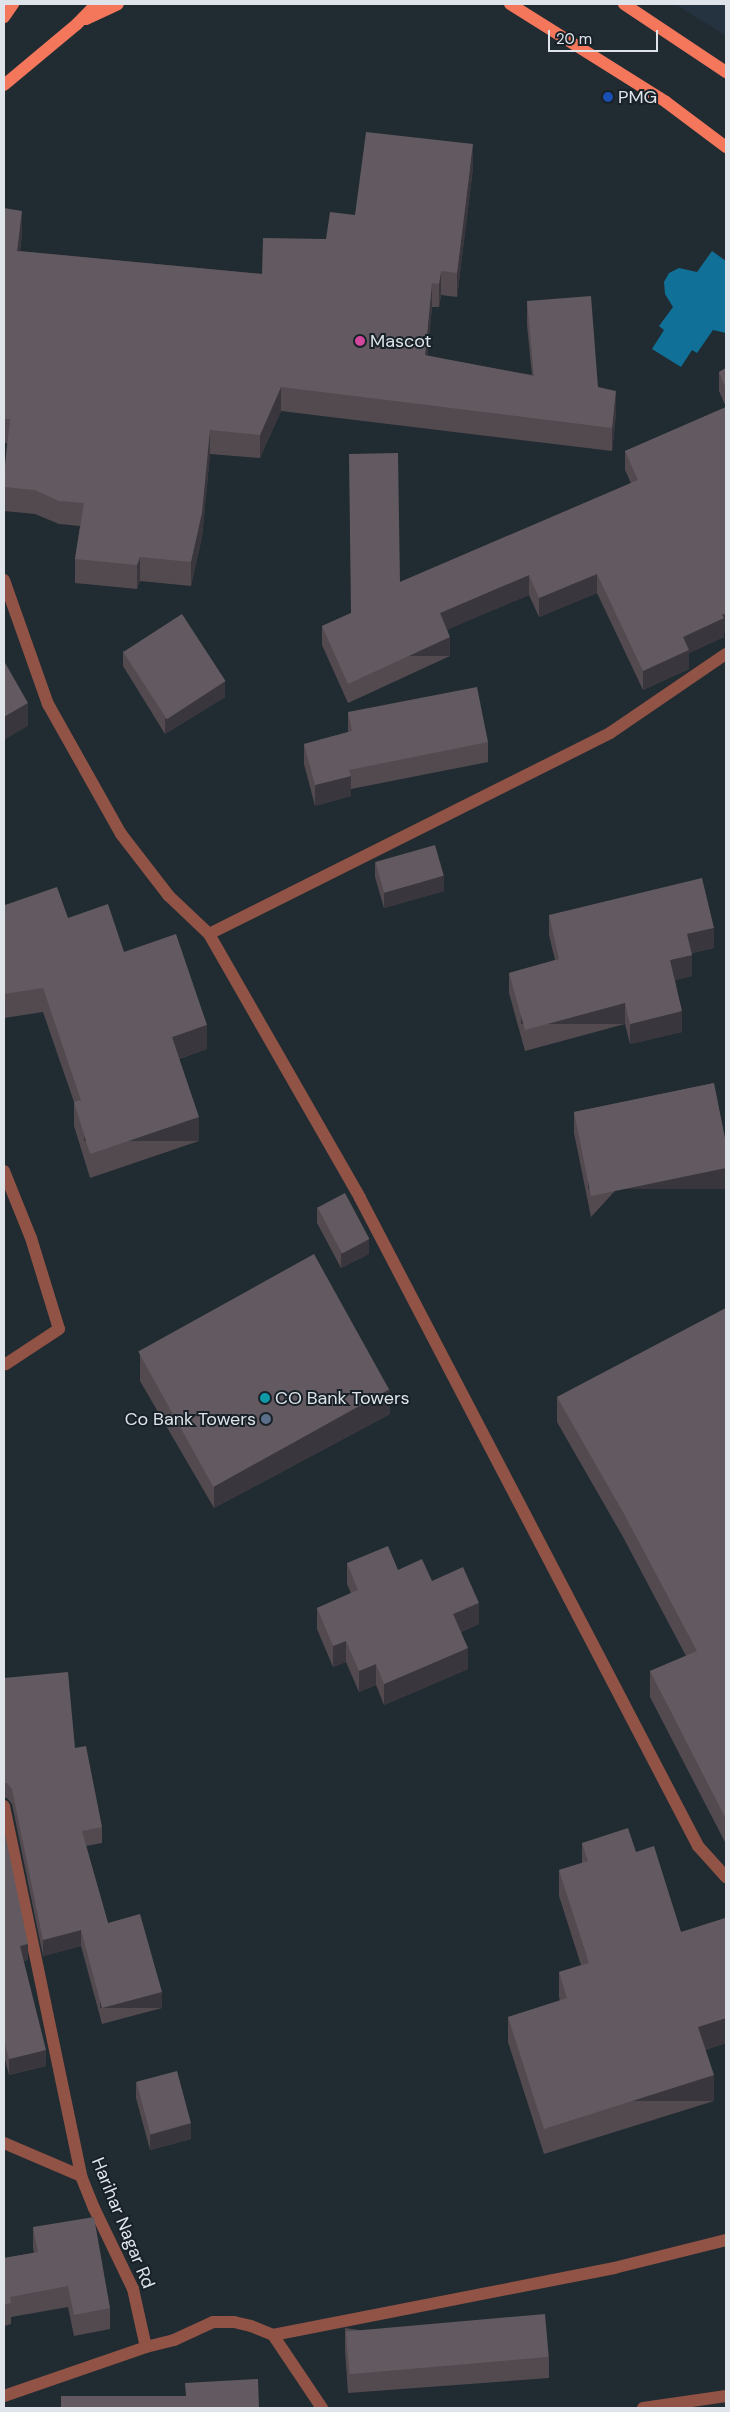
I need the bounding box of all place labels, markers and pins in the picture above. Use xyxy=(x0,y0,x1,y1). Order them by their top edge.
place label: PMG xyxy=(618,86,657,108)
marker: PMG xyxy=(602,91,614,103)
place label: Mascot xyxy=(370,330,432,352)
marker: Mascot xyxy=(354,335,366,347)
place label: CO Bank Towers xyxy=(275,1387,410,1409)
marker: CO Bank Towers xyxy=(259,1392,271,1404)
place label: Co Bank Towers xyxy=(125,1408,256,1430)
marker: Co Bank Towers xyxy=(260,1413,272,1425)

